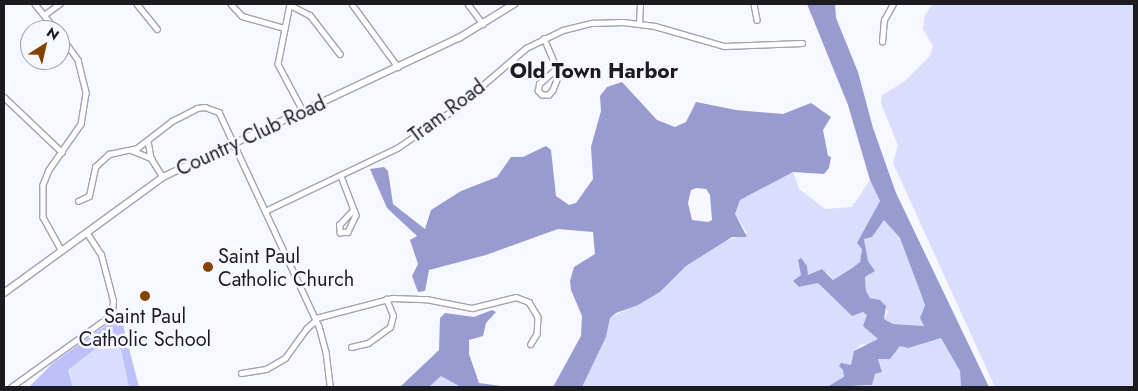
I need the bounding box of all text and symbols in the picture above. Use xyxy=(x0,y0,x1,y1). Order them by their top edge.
north arrow xyxy=(20,20,70,70)
text: N xyxy=(43,22,63,45)
district label: Old Town Harbor xyxy=(510,58,678,84)
street label: Tram Road xyxy=(404,75,490,147)
street label: Country Club Road xyxy=(173,91,329,181)
place label: Saint Paul Catholic Church xyxy=(218,244,354,291)
marker: Saint Paul Catholic Church xyxy=(202,261,214,273)
marker: Saint Paul Catholic School xyxy=(139,290,151,302)
place label: Saint Paul Catholic School xyxy=(79,304,211,351)

